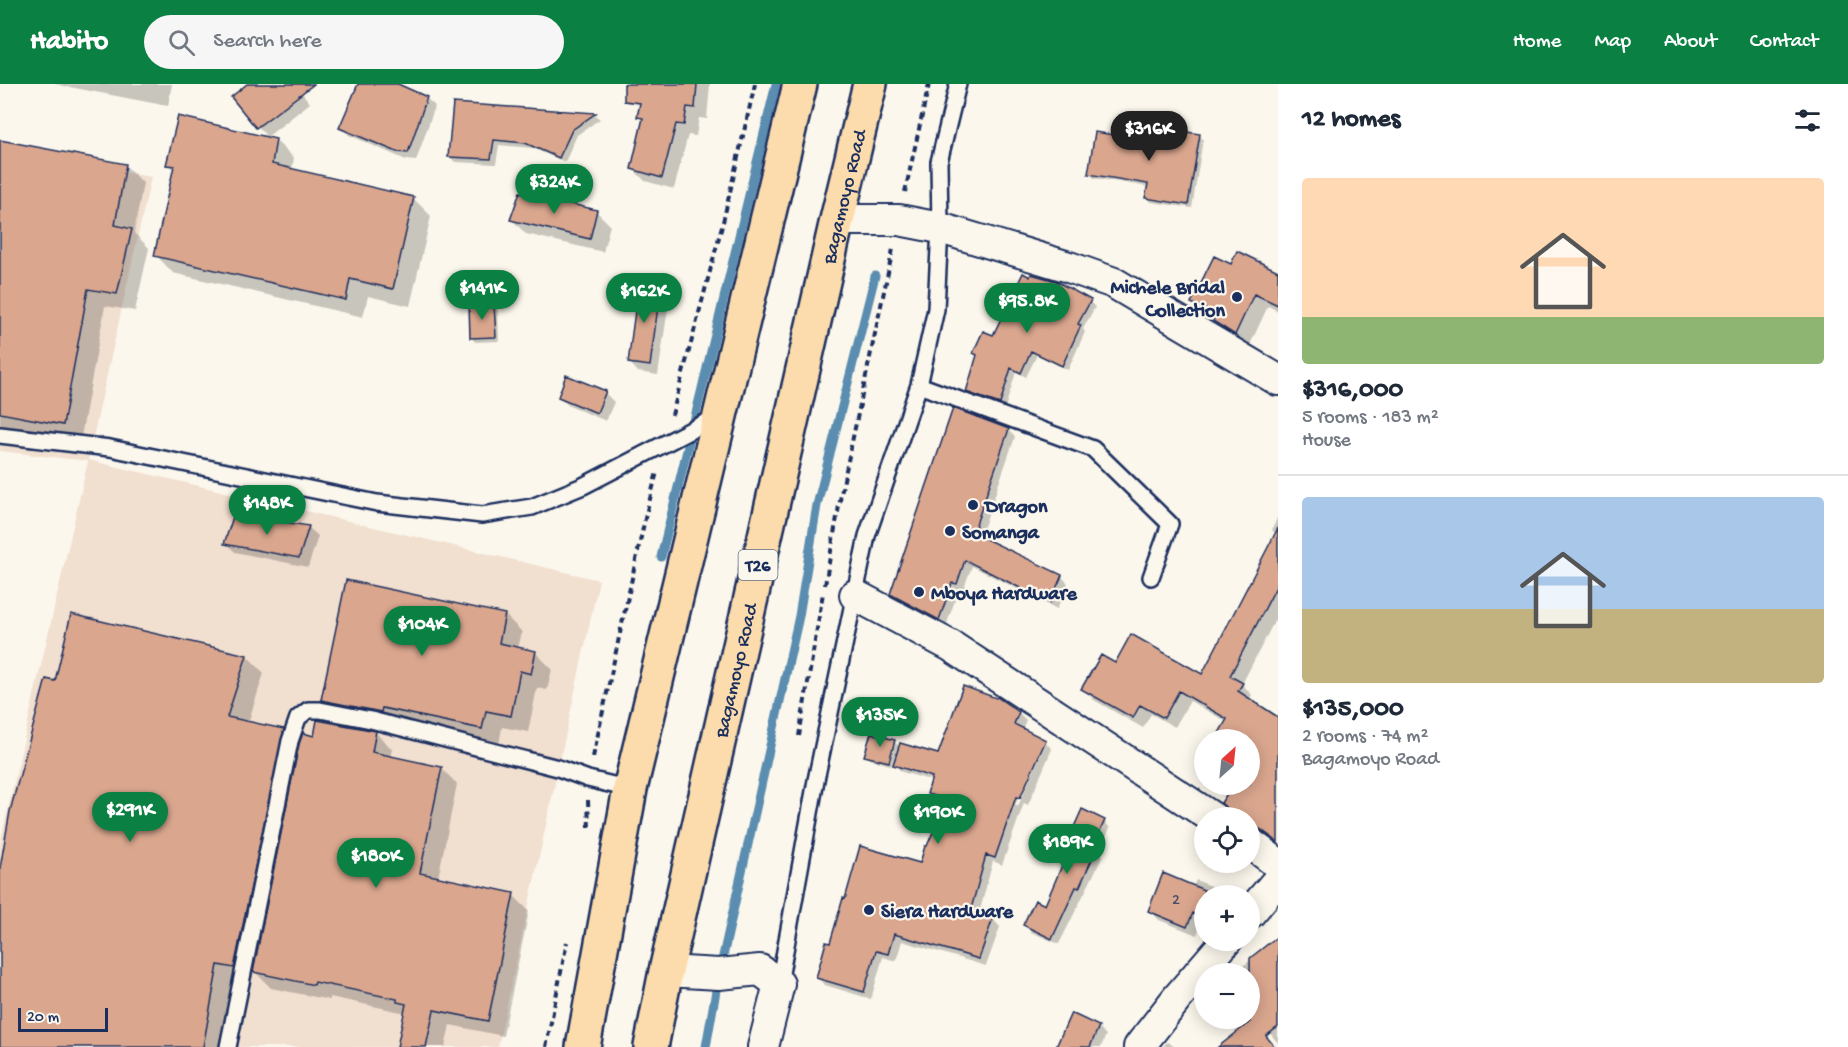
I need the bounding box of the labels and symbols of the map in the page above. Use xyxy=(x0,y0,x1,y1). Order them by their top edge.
pin: $316K xyxy=(1107,111,1191,162)
street label: Bagamoyo Road xyxy=(819,126,874,267)
pin: $324K xyxy=(512,164,596,215)
pin: $141K xyxy=(440,270,524,321)
pin: $162K xyxy=(602,273,686,324)
place label: Michele Bridal Collection xyxy=(1111,278,1226,324)
pin: $95.8K xyxy=(978,283,1076,334)
marker: Michele Bridal Collection xyxy=(1230,290,1244,304)
pin: $148K xyxy=(225,485,309,536)
place label: Dragon xyxy=(983,497,1048,520)
marker: Dragon xyxy=(966,498,980,512)
place label: Somanga xyxy=(962,523,1040,546)
marker: Somanga xyxy=(943,524,957,538)
road number: T26 xyxy=(738,550,777,580)
place label: Mboya Hardware xyxy=(931,584,1077,607)
marker: Mboya Hardware xyxy=(912,585,926,599)
street label: Bagamoyo Road xyxy=(711,599,765,741)
pin: $104K xyxy=(380,606,464,657)
pin: $135K xyxy=(838,697,922,748)
north arrow xyxy=(1194,729,1260,795)
pin: $291K xyxy=(88,792,172,843)
pin: $190K xyxy=(896,794,980,845)
pin: $189K xyxy=(1025,824,1109,875)
pin: $180K xyxy=(334,838,418,889)
house number: 2 xyxy=(1172,892,1180,911)
place label: Siera Hardware xyxy=(881,902,1014,925)
marker: Siera Hardware xyxy=(862,903,876,917)
scale bar xyxy=(18,1005,108,1032)

